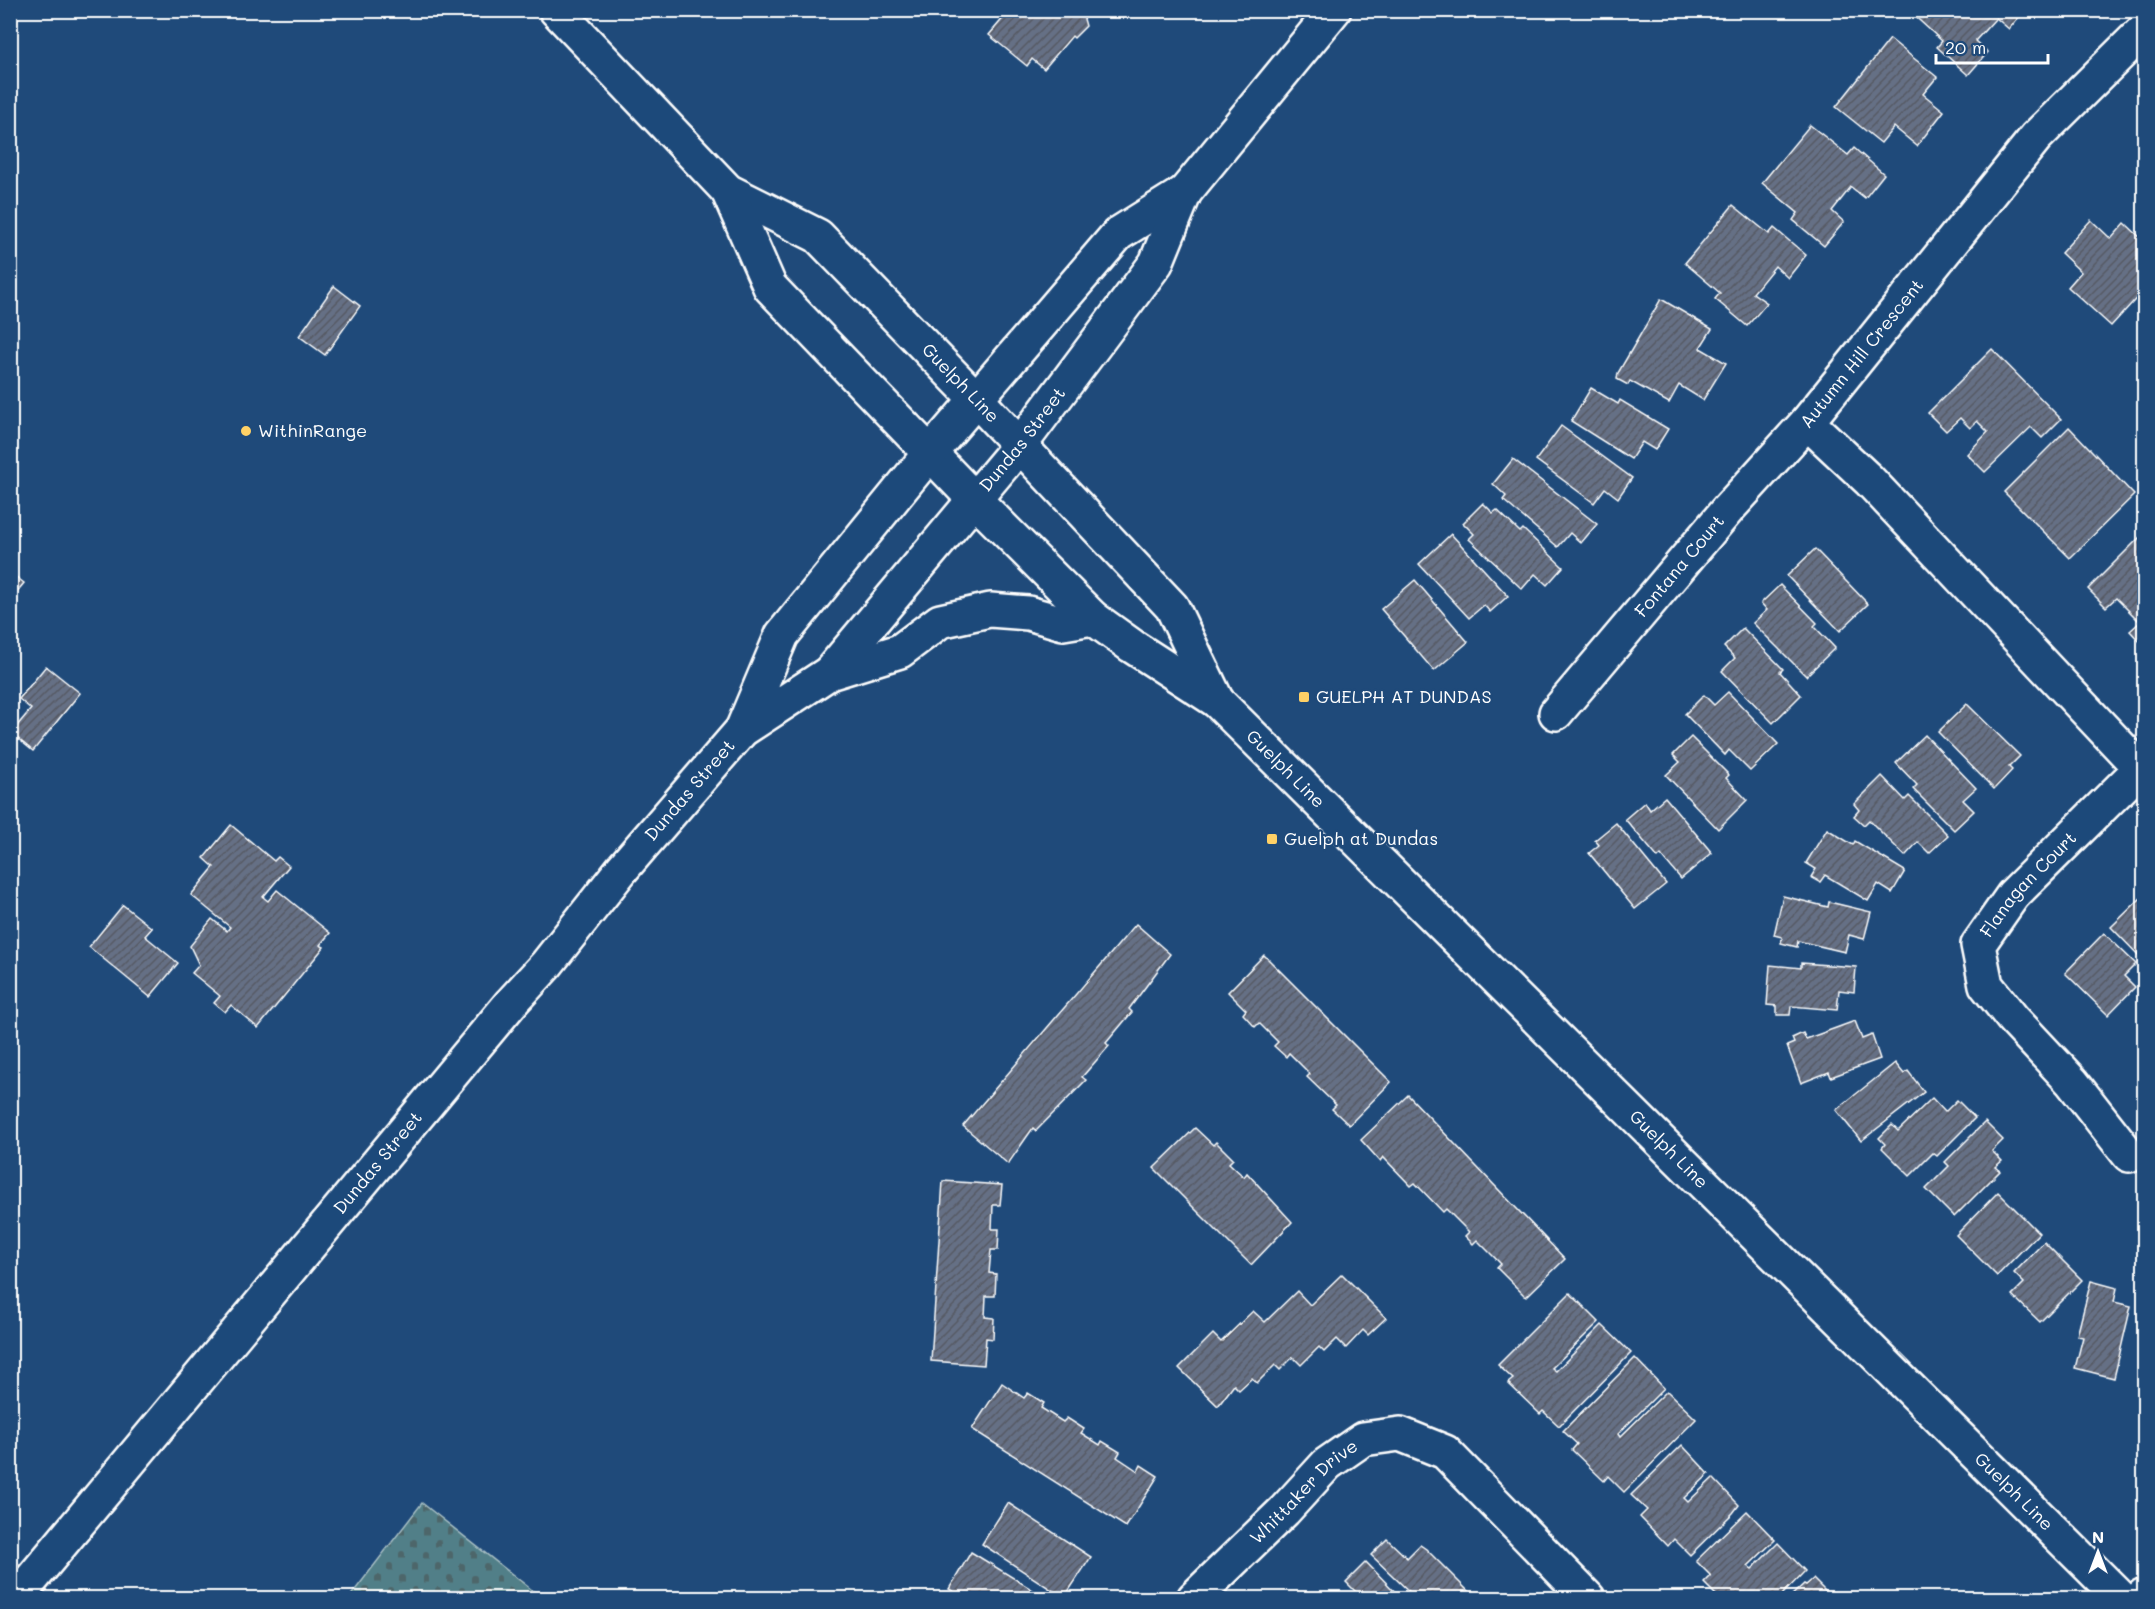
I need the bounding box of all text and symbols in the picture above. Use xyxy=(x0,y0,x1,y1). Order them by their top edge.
scale bar xyxy=(1936,27,2048,65)
text: 20 m xyxy=(1945,35,1986,59)
street label: Autumn Hill Crescent xyxy=(1794,273,1928,433)
street label: Guelph Line xyxy=(917,337,1005,427)
street label: Dundas Street xyxy=(973,382,1070,496)
place label: WithinRange xyxy=(258,418,367,442)
marker: WithinRange xyxy=(239,424,253,438)
street label: Fontana Court xyxy=(1629,509,1729,622)
place label: GUELPH AT DUNDAS xyxy=(1316,684,1492,708)
marker: GUELPH AT DUNDAS xyxy=(1297,690,1311,704)
street label: Guelph Line xyxy=(1242,724,1331,813)
street label: Dundas Street xyxy=(639,734,740,845)
place label: Guelph at Dundas xyxy=(1284,826,1438,850)
street label: Flanagan Court xyxy=(1974,826,2081,942)
marker: Guelph at Dundas xyxy=(1265,832,1279,846)
street label: Guelph Line xyxy=(1625,1104,1714,1193)
street label: Dundas Street xyxy=(327,1106,427,1219)
street label: Whittaker Drive xyxy=(1244,1433,1362,1549)
street label: Guelph Line xyxy=(1970,1446,2059,1535)
north arrow xyxy=(2068,1522,2128,1582)
text: N xyxy=(2092,1526,2104,1547)

